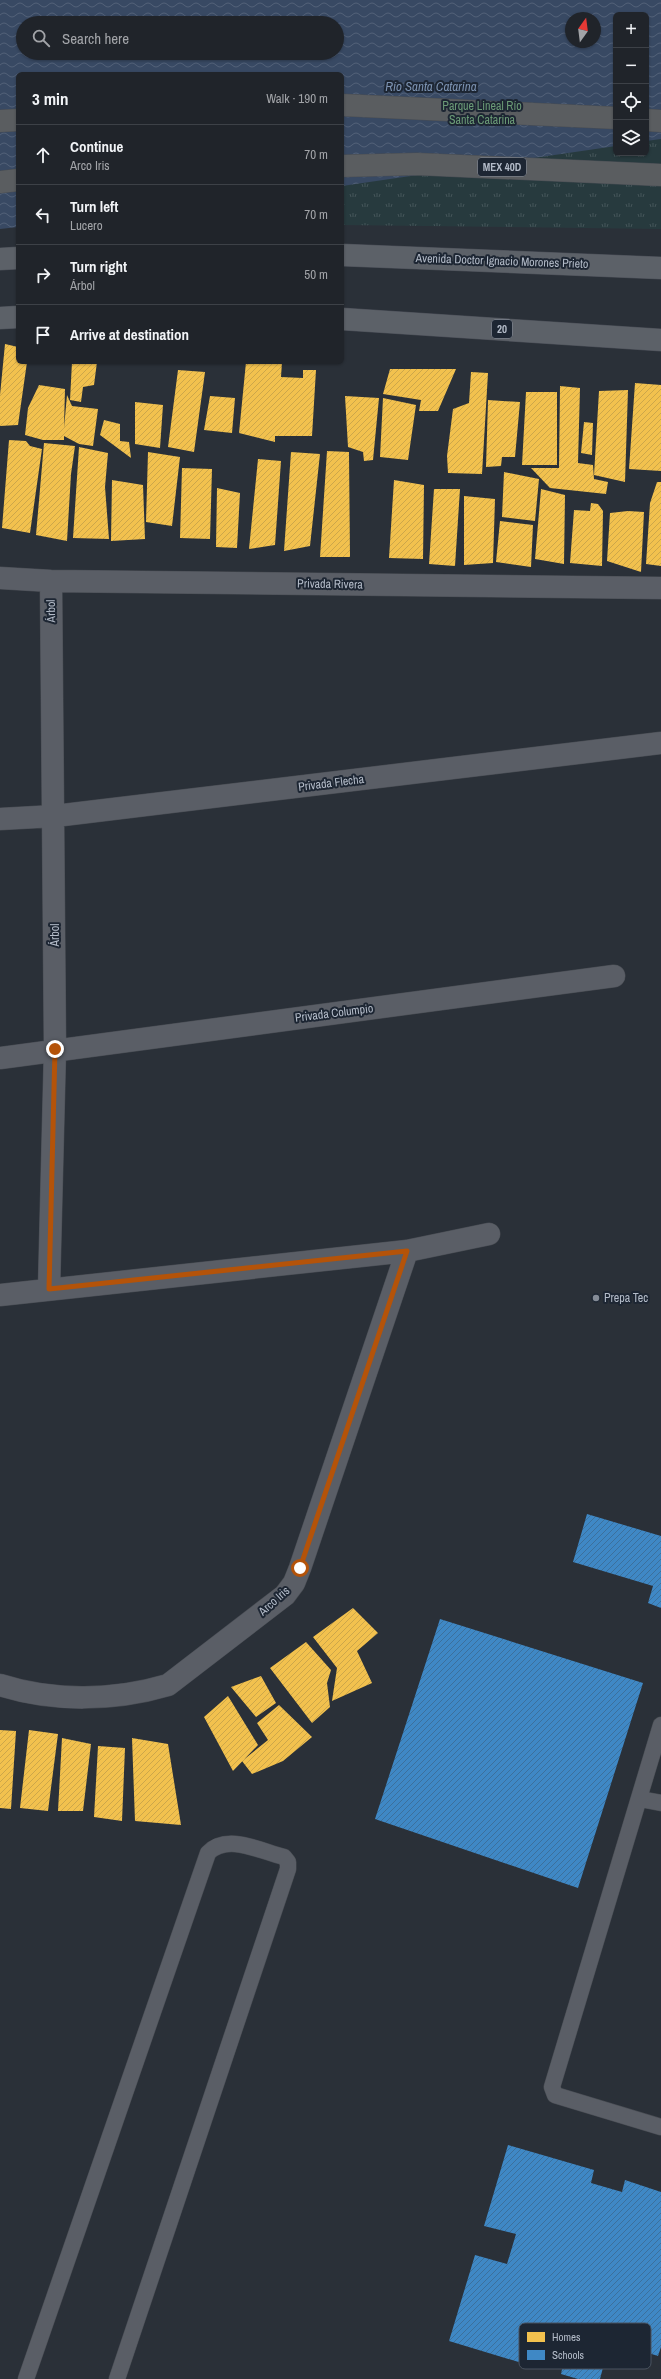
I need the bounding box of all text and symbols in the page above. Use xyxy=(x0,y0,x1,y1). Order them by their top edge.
north arrow xyxy=(565,12,601,48)
map controls xyxy=(613,12,649,156)
button: + xyxy=(613,12,649,48)
search box xyxy=(16,16,344,60)
icon: search xyxy=(30,27,52,49)
text: Search here xyxy=(62,28,129,49)
button: − xyxy=(613,48,649,84)
water label: Río Santa Catarina xyxy=(385,78,477,95)
button: locate xyxy=(613,84,649,120)
text: 3 min xyxy=(32,87,68,110)
text: Walk · 190 m xyxy=(266,90,328,107)
park label: Parque Lineal Río Santa Catarina xyxy=(442,98,522,128)
button: layers xyxy=(613,120,649,156)
text: Continue xyxy=(70,136,123,157)
icon: ahead xyxy=(32,144,54,166)
text: 70 m xyxy=(304,146,328,163)
text: Arco Iris xyxy=(70,157,110,174)
road number: MEX 40D xyxy=(478,158,526,176)
text: Turn left xyxy=(70,196,118,217)
icon: left xyxy=(32,204,54,226)
text: 70 m xyxy=(304,206,328,223)
text: Lucero xyxy=(70,217,103,234)
street label: Avenida Doctor Ignacio Morones Prieto xyxy=(414,250,589,272)
text: Turn right xyxy=(70,256,127,277)
icon: right xyxy=(32,264,54,286)
text: 50 m xyxy=(304,266,328,283)
text: Árbol xyxy=(70,277,95,294)
road number: 20 xyxy=(492,320,512,338)
icon: arrive xyxy=(32,324,54,346)
text: Arrive at destination xyxy=(70,324,189,345)
street label: Privada Rivera xyxy=(297,575,363,593)
street label: Árbol xyxy=(43,599,59,624)
street label: Privada Flecha xyxy=(297,771,365,795)
street label: Árbol xyxy=(47,924,63,947)
street label: Privada Columpio xyxy=(294,1000,374,1026)
route end xyxy=(46,1040,64,1058)
place label: Prepa Tec xyxy=(604,1290,648,1306)
marker: Prepa Tec xyxy=(591,1293,601,1303)
route start xyxy=(291,1559,309,1577)
street label: Arco Iris xyxy=(254,1583,293,1620)
legend xyxy=(519,2323,651,2369)
text: Homes xyxy=(552,2330,581,2344)
text: Schools xyxy=(552,2348,585,2362)

